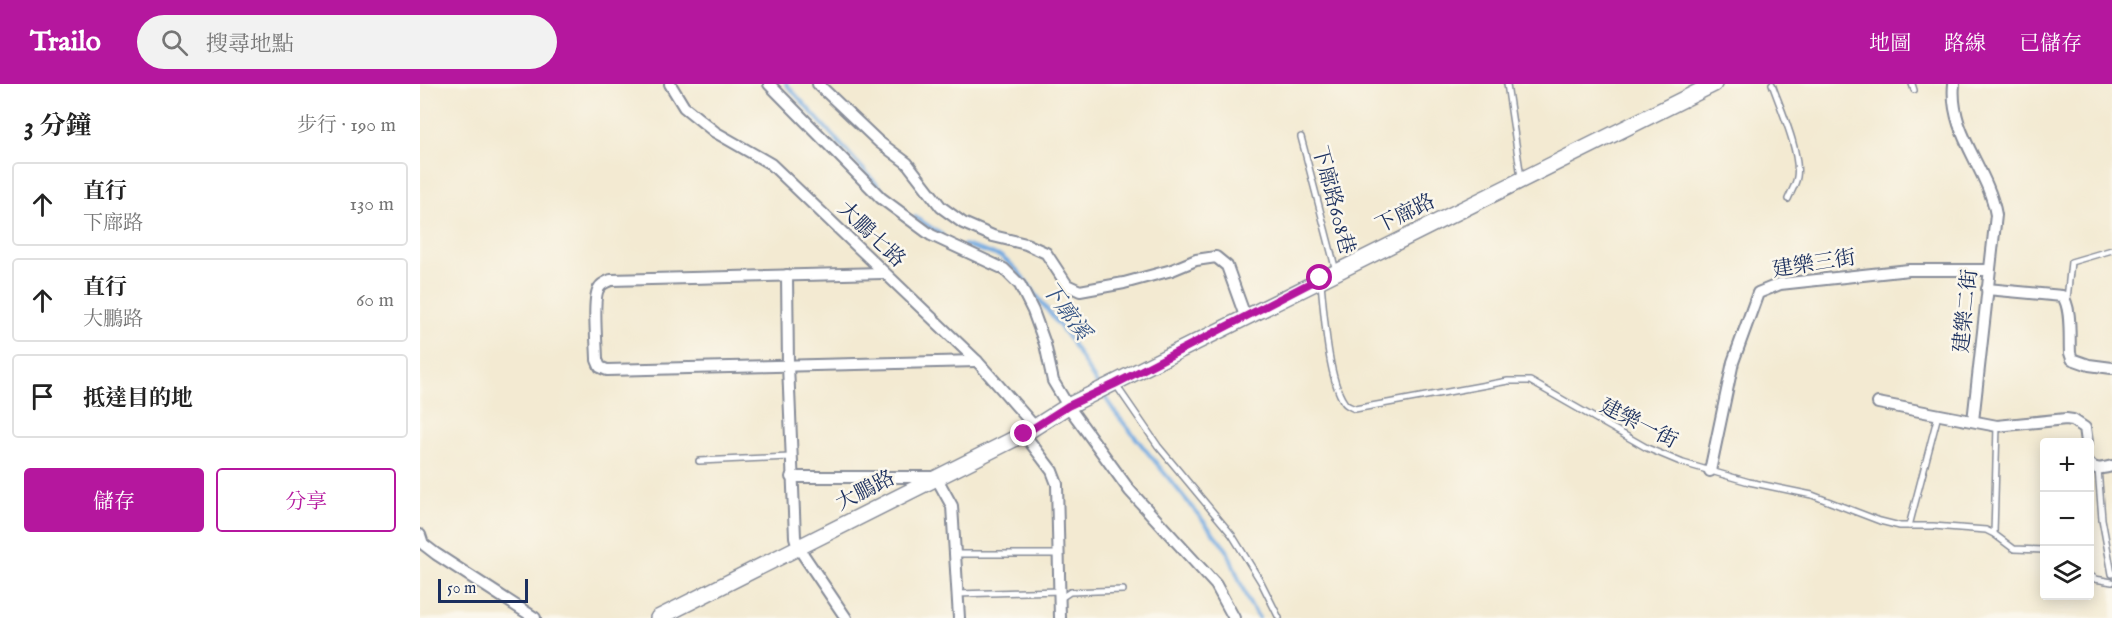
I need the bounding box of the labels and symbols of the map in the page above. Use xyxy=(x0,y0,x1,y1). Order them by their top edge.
street label: 下廍路608巷 xyxy=(1305,143,1360,258)
street label: 下廍路 xyxy=(1371,188,1440,240)
street label: 大鵬七路 xyxy=(831,196,911,274)
street label: 建樂三街 xyxy=(1771,245,1858,284)
route start xyxy=(1306,264,1332,290)
street label: 建樂二街 xyxy=(1949,268,1984,354)
water label: 下廓溪 xyxy=(1035,276,1097,348)
street label: 建樂一街 xyxy=(1595,393,1682,455)
route end xyxy=(1010,420,1036,446)
street label: 大鵬路 xyxy=(831,465,900,518)
scale bar xyxy=(438,576,528,604)

